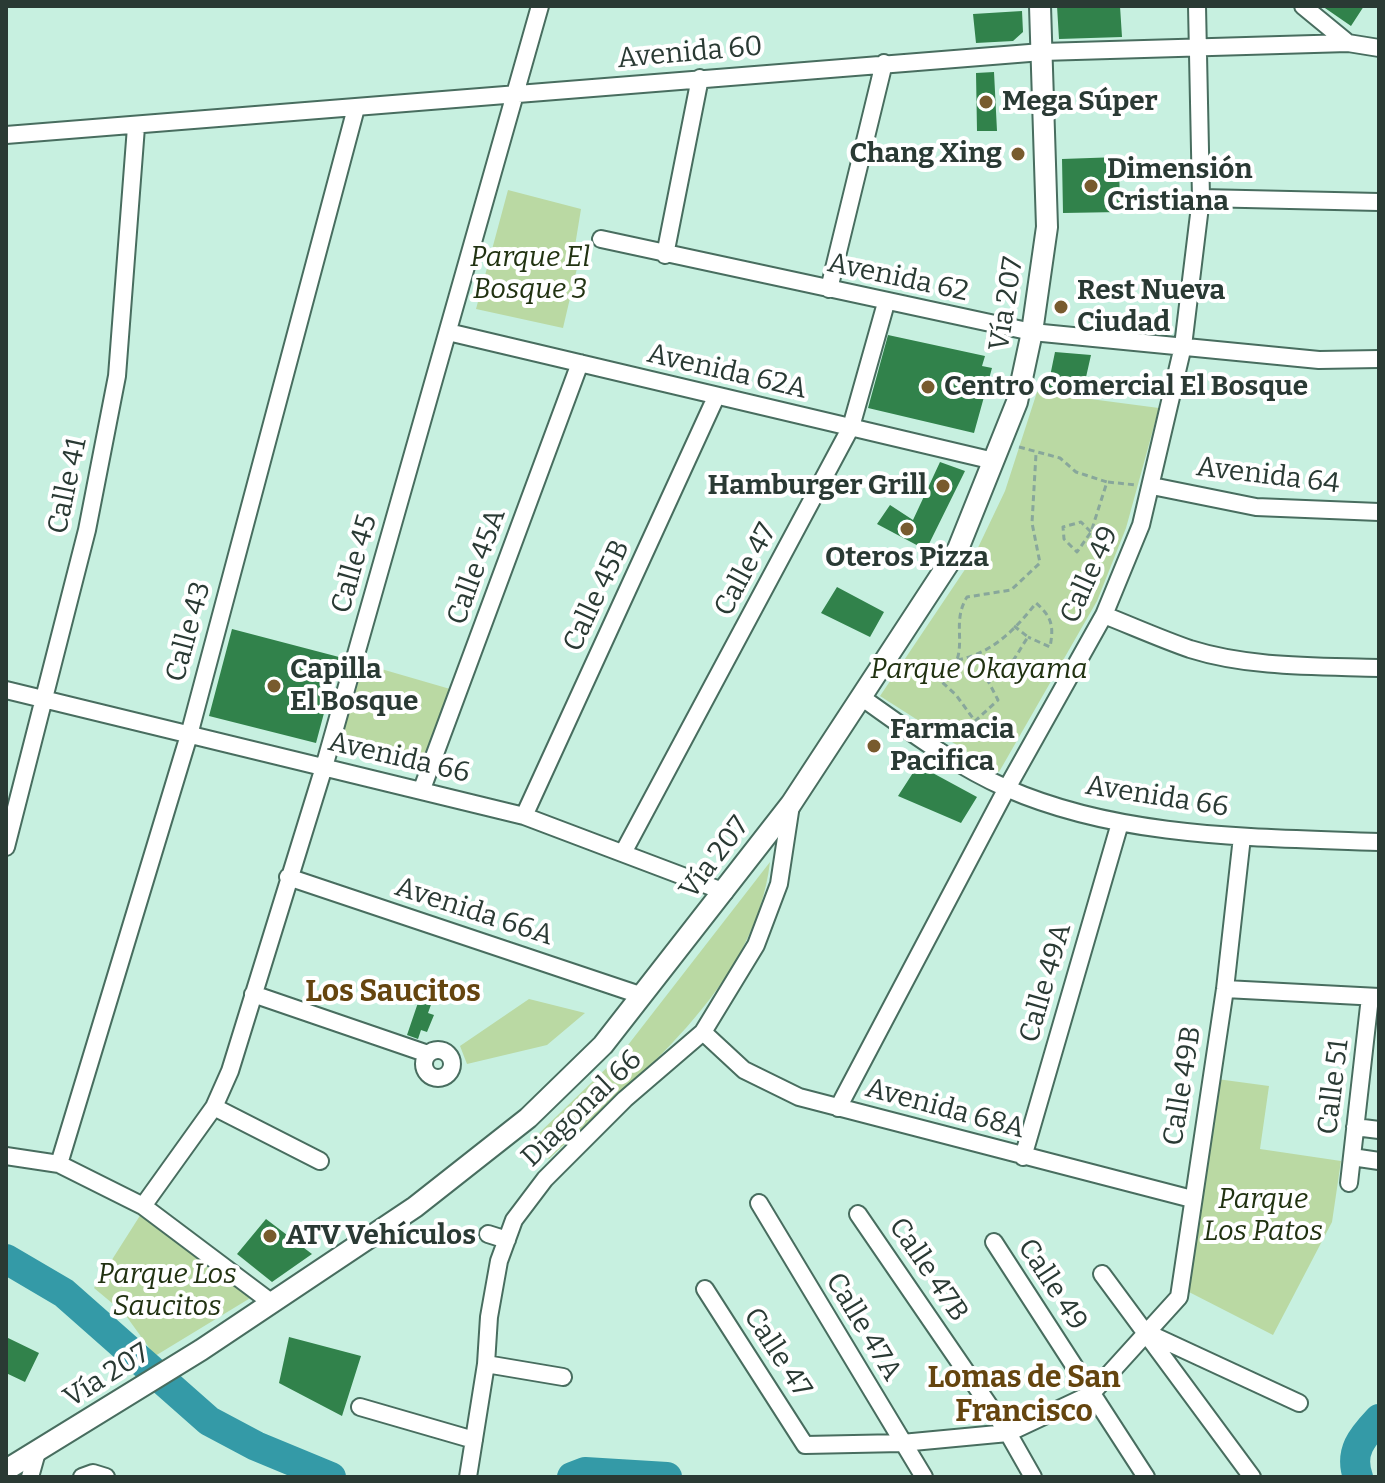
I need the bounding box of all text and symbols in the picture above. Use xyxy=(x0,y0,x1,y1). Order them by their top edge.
street label: Avenida 60 xyxy=(616,30,764,76)
place label: Mega Súper xyxy=(1002,85,1158,119)
marker: Mega Súper xyxy=(977,93,995,111)
place label: Chang Xing xyxy=(850,137,1002,171)
marker: Chang Xing xyxy=(1009,145,1027,163)
place label: Dimensión Cristiana xyxy=(1107,153,1252,219)
marker: Dimensión Cristiana xyxy=(1082,177,1100,195)
park label: Parque El Bosque 3 xyxy=(470,241,590,307)
street label: Avenida 62 xyxy=(825,247,971,309)
street label: Vía 207 xyxy=(983,255,1031,353)
place label: Rest Nueva Ciudad xyxy=(1077,274,1225,340)
marker: Rest Nueva Ciudad xyxy=(1052,298,1070,316)
street label: Avenida 62A xyxy=(644,337,810,407)
place label: Centro Comercial El Bosque xyxy=(944,370,1308,404)
marker: Centro Comercial El Bosque xyxy=(919,378,937,396)
street label: Calle 41 xyxy=(41,435,95,537)
street label: Avenida 64 xyxy=(1194,451,1342,501)
place label: Hamburger Grill xyxy=(708,469,927,503)
marker: Hamburger Grill xyxy=(934,477,952,495)
street label: Calle 45A xyxy=(441,504,513,630)
street label: Calle 45 xyxy=(325,511,385,617)
street label: Calle 47 xyxy=(708,518,784,622)
marker: Oteros Pizza xyxy=(898,520,916,538)
street label: Calle 49 xyxy=(1054,521,1126,629)
street label: Calle 45B xyxy=(557,535,637,657)
place label: Oteros Pizza xyxy=(825,541,989,575)
street label: Calle 43 xyxy=(160,578,218,686)
place label: Capilla El Bosque xyxy=(290,653,418,719)
park label: Parque Okayama xyxy=(870,653,1088,687)
marker: Capilla El Bosque xyxy=(265,677,283,695)
place label: Farmacia Pacifica xyxy=(890,713,1015,779)
street label: Avenida 66 xyxy=(325,725,473,791)
marker: Farmacia Pacifica xyxy=(865,737,883,755)
street label: Avenida 66 xyxy=(1083,769,1231,825)
street label: Vía 207 xyxy=(673,810,757,906)
street label: Avenida 66A xyxy=(391,871,557,953)
street label: Calle 49A xyxy=(1013,920,1079,1046)
district label: Los Saucitos xyxy=(305,975,481,1011)
street label: Calle 49B xyxy=(1157,1024,1209,1148)
street label: Calle 51 xyxy=(1311,1037,1357,1137)
street label: Diagonal 66 xyxy=(515,1043,649,1175)
street label: Avenida 68A xyxy=(862,1072,1028,1146)
park label: Parque Los Patos xyxy=(1203,1183,1323,1249)
street label: Calle 47B xyxy=(881,1212,975,1328)
place label: ATV Vehículos xyxy=(286,1219,476,1253)
marker: ATV Vehículos xyxy=(261,1227,279,1245)
street label: Calle 49 xyxy=(1010,1233,1094,1337)
park label: Parque Los Saucitos xyxy=(98,1258,236,1324)
street label: Calle 47A xyxy=(818,1267,908,1387)
street label: Calle 47 xyxy=(736,1302,818,1404)
street label: Vía 207 xyxy=(58,1337,156,1415)
district label: Lomas de San Francisco xyxy=(927,1361,1121,1432)

